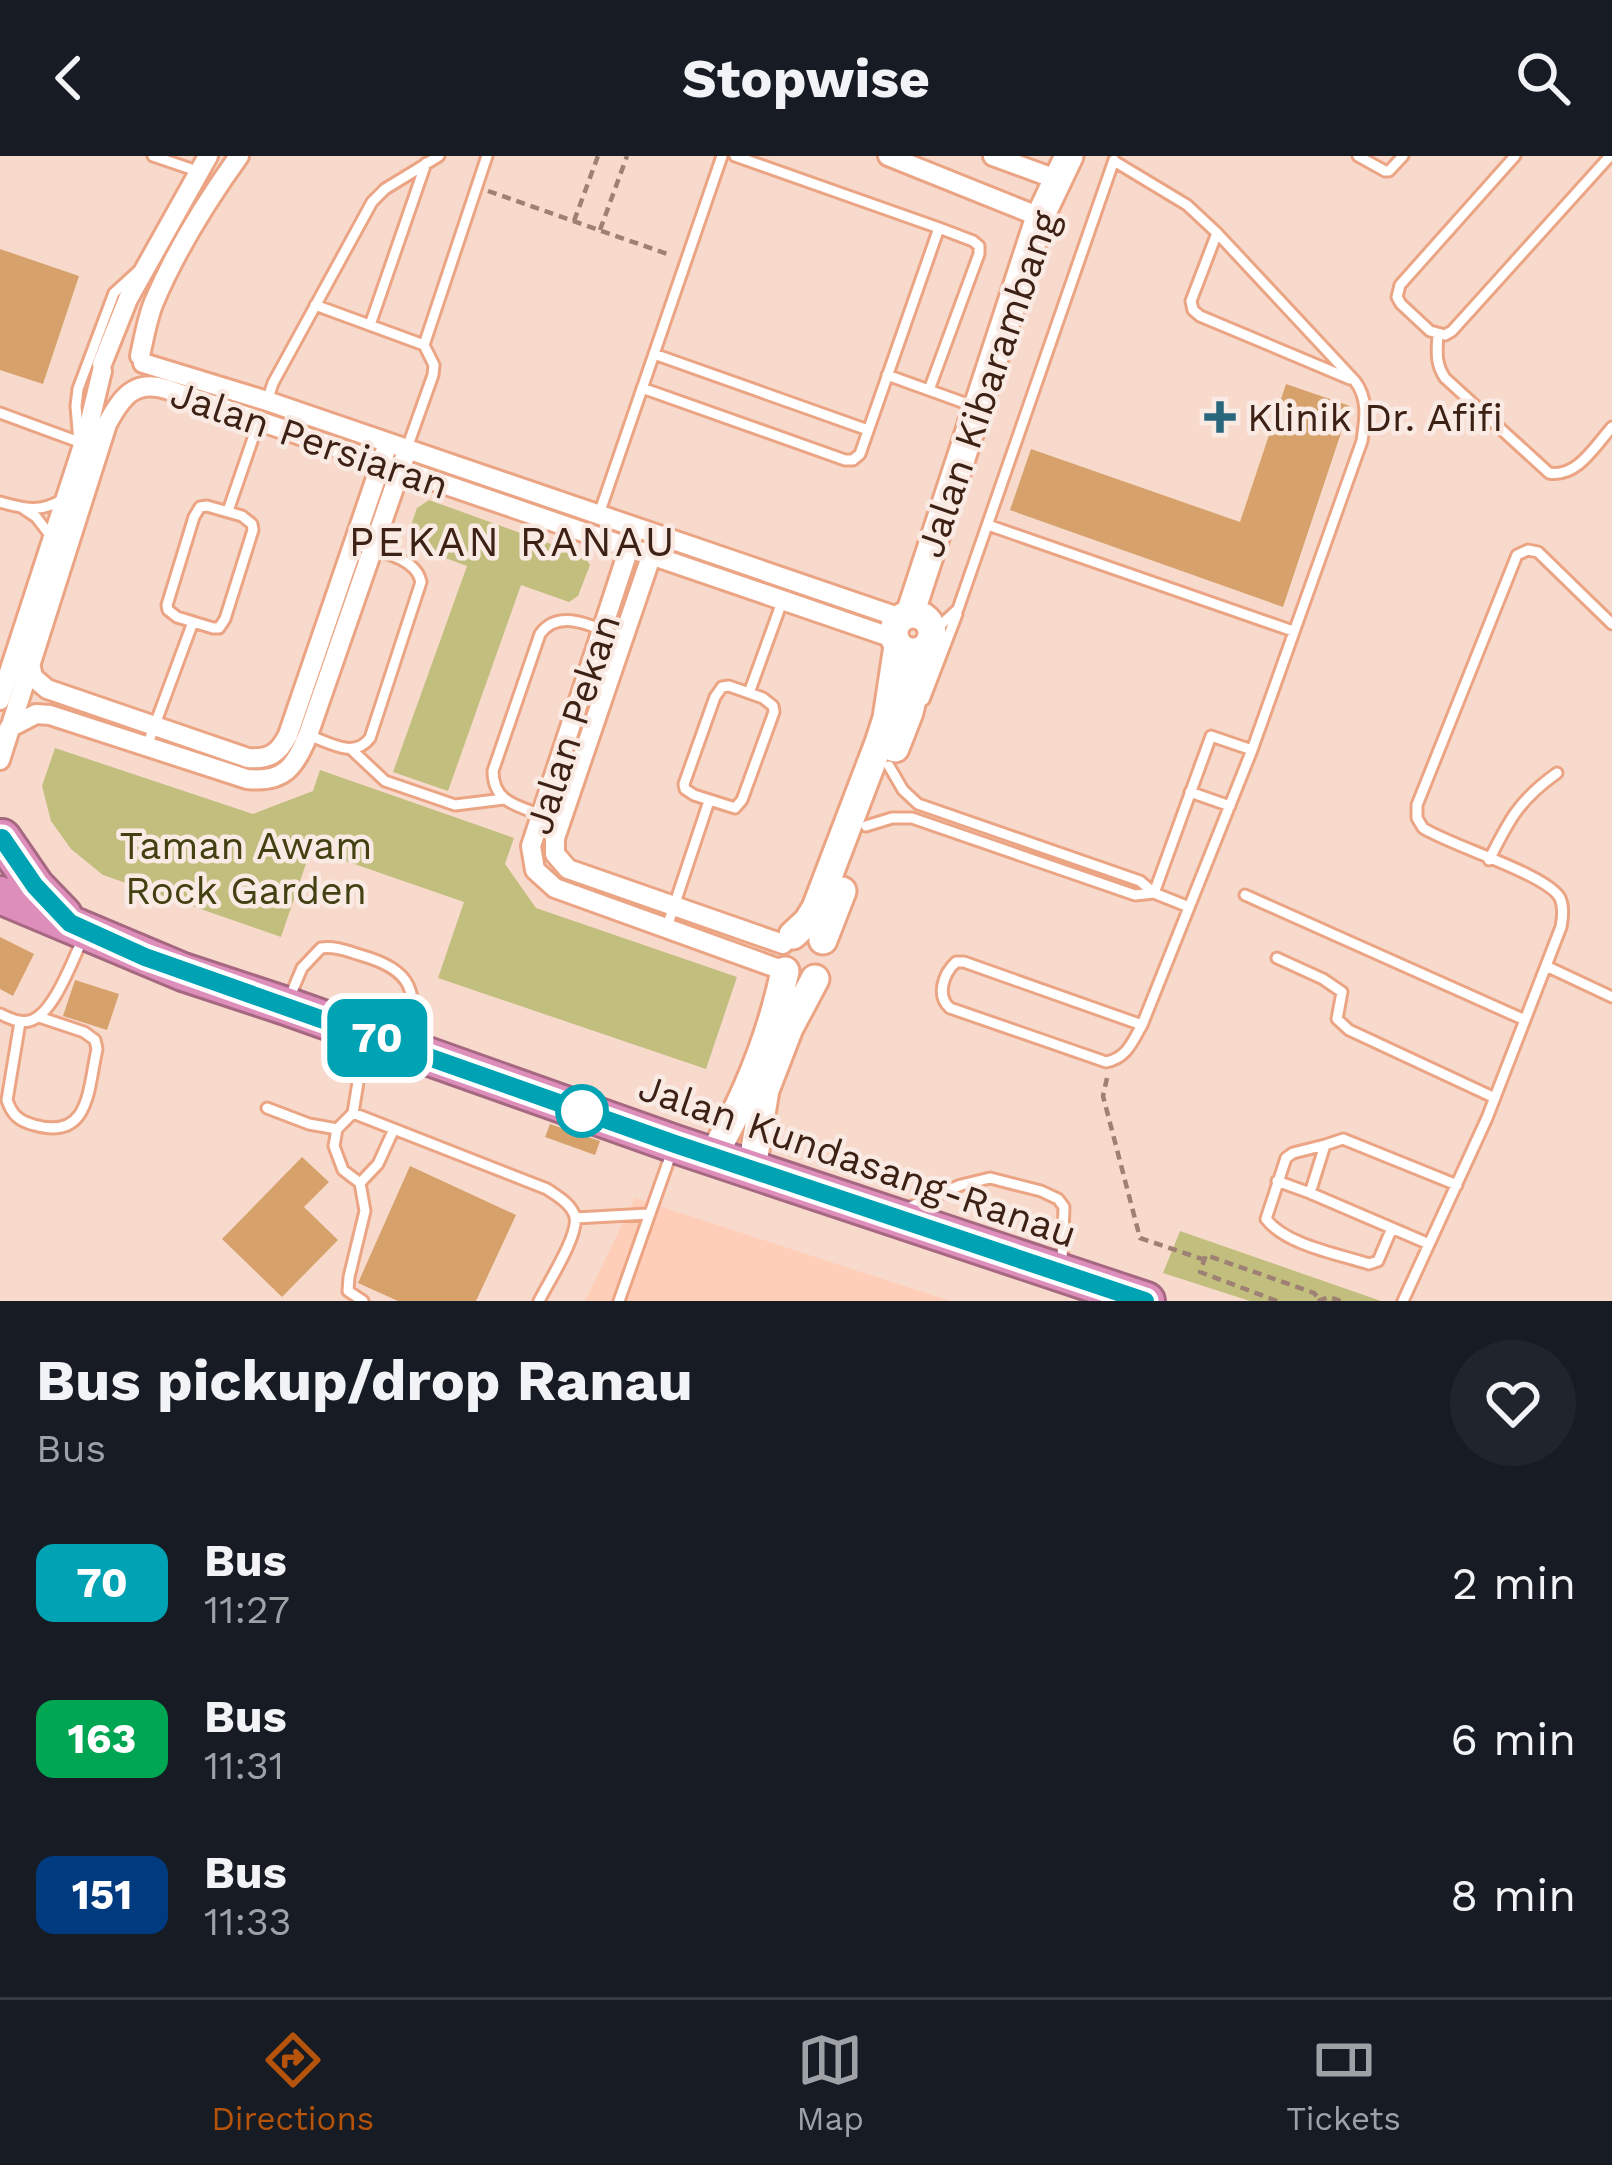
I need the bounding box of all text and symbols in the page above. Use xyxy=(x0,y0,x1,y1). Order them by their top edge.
icon: back xyxy=(36,45,102,111)
icon: search xyxy=(1510,45,1576,111)
text: Stopwise xyxy=(682,47,930,110)
street label: Jalan Kibarambang xyxy=(907,205,1068,563)
street label: Jalan Persiaran xyxy=(165,371,455,508)
place label: Klinik Dr. Afifi xyxy=(1247,395,1503,440)
marker: Klinik Dr. Afifi xyxy=(1204,401,1236,433)
district label: PEKAN RANAU xyxy=(349,517,677,566)
street label: Jalan Pekan xyxy=(516,608,629,840)
park label: Taman Awam Rock Garden xyxy=(120,823,372,913)
line badge: 70 xyxy=(323,999,431,1077)
text: 70 xyxy=(351,1013,403,1062)
street label: Jalan Kundasang-Ranau xyxy=(633,1064,1083,1257)
unlabelled marker xyxy=(557,1086,607,1136)
button: heart xyxy=(1450,1340,1576,1466)
text: Bus pickup/drop Ranau xyxy=(36,1347,693,1414)
text: Bus xyxy=(36,1426,106,1471)
text: Bus xyxy=(204,1534,287,1587)
text: 2 min xyxy=(1452,1557,1576,1610)
text: 70 xyxy=(76,1558,128,1607)
text: 11:27 xyxy=(204,1587,290,1632)
text: Bus xyxy=(204,1690,287,1743)
text: 6 min xyxy=(1451,1713,1576,1766)
text: 163 xyxy=(68,1714,136,1763)
text: 11:31 xyxy=(204,1743,284,1788)
text: Bus xyxy=(204,1846,287,1899)
text: 8 min xyxy=(1450,1869,1576,1922)
text: 151 xyxy=(72,1870,132,1919)
text: 11:33 xyxy=(204,1899,291,1944)
tab: Directions xyxy=(211,2027,374,2138)
tab: Map xyxy=(797,2027,864,2138)
tab: Tickets xyxy=(1286,2027,1401,2138)

